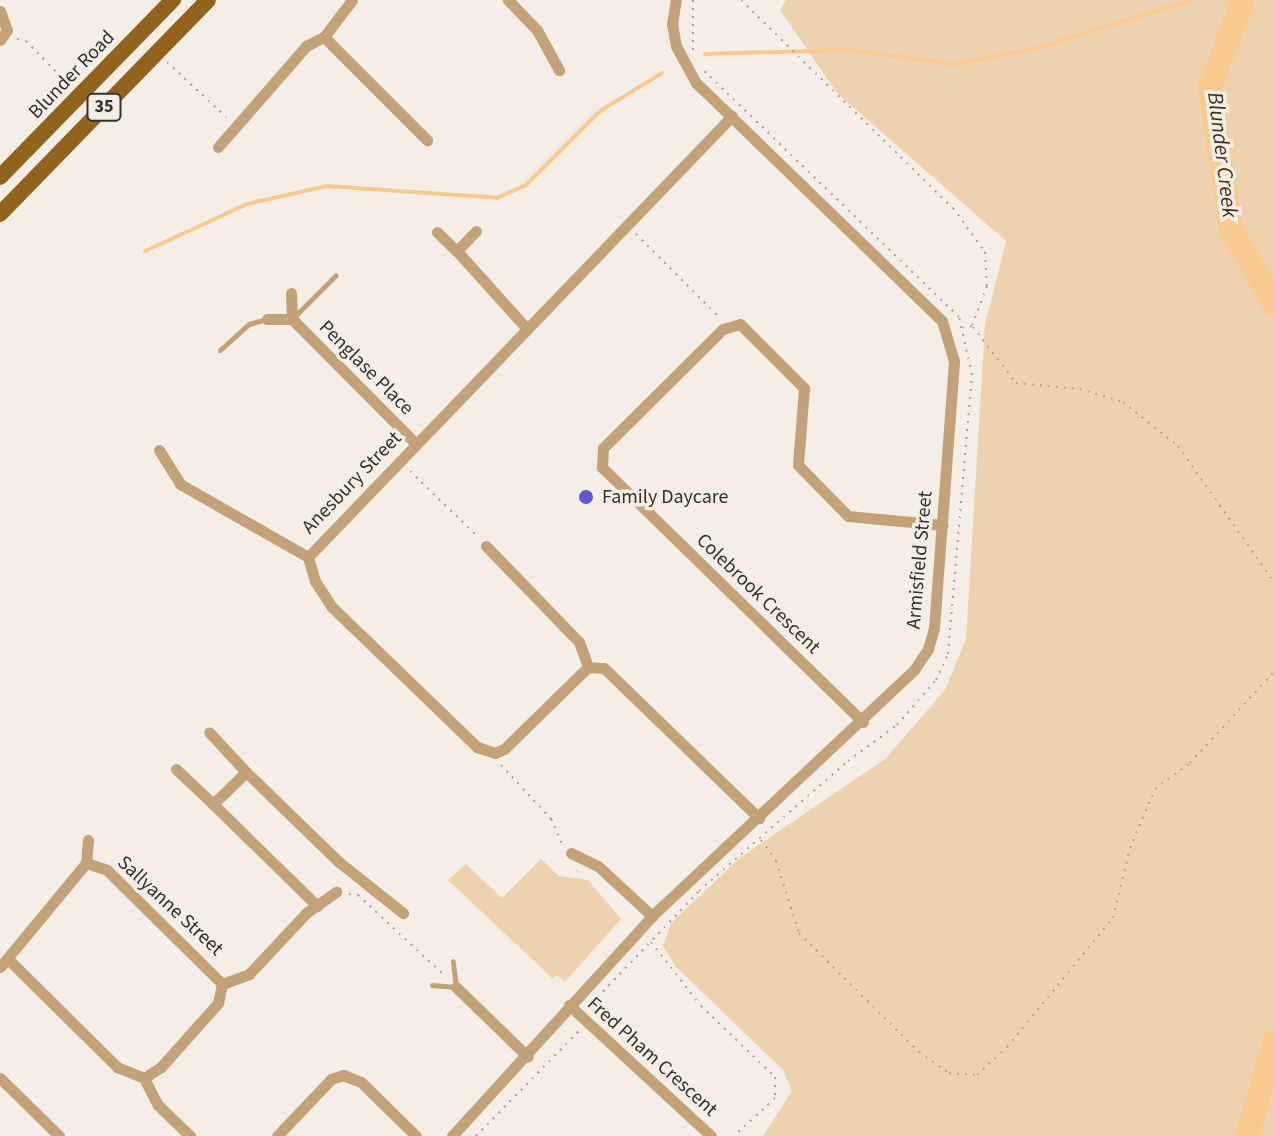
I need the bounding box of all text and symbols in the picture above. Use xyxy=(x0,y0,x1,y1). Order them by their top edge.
street label: Blunder Road xyxy=(24,26,120,124)
water label: Blunder Creek xyxy=(1201,91,1243,219)
road number: 35 xyxy=(86,93,122,121)
street label: Penglase Place xyxy=(314,316,418,420)
street label: Anesbury Street xyxy=(297,427,407,539)
place label: Family Daycare xyxy=(602,485,729,509)
marker: Family Daycare xyxy=(577,488,595,506)
street label: Armisfield Street xyxy=(902,490,938,630)
street label: Colebrook Crescent xyxy=(691,529,825,659)
street label: Sallyanne Street xyxy=(112,851,228,961)
street label: Fred Pham Crescent xyxy=(582,992,722,1122)

